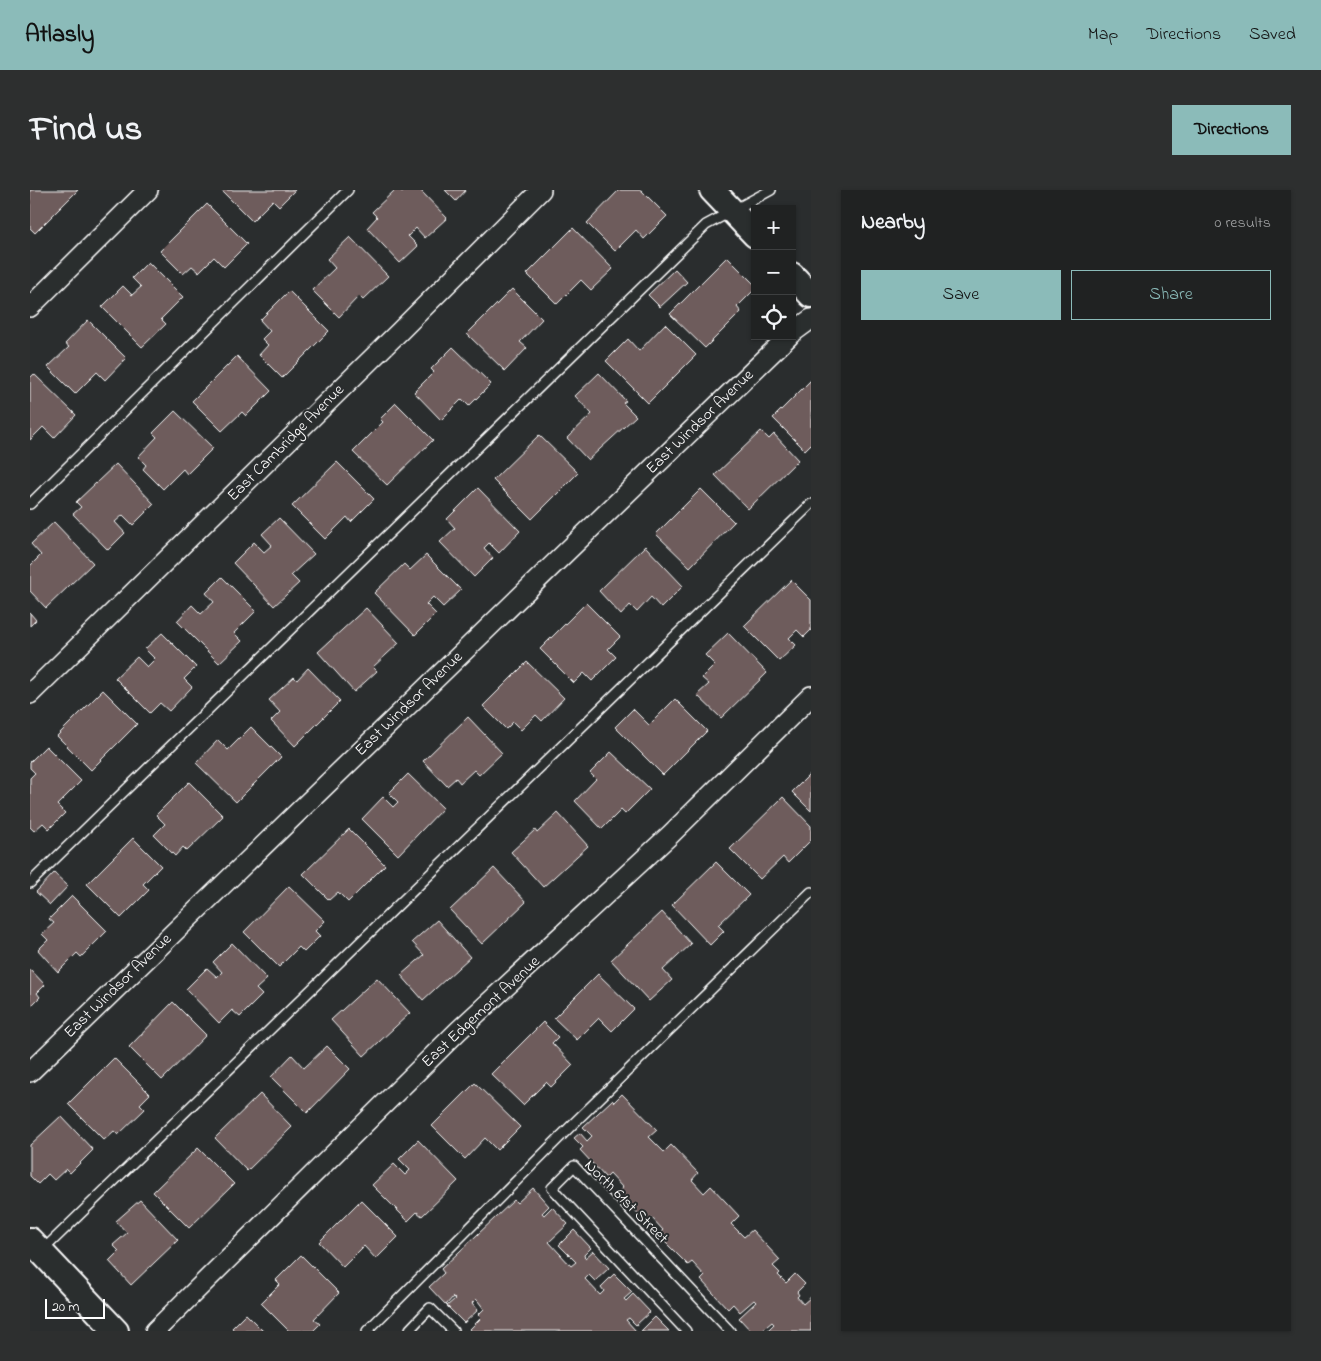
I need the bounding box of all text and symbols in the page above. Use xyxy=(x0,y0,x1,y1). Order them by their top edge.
text: Atlasly xyxy=(25,18,94,53)
text: Map xyxy=(1088,22,1118,48)
text: Directions xyxy=(1146,22,1221,48)
text: Saved xyxy=(1249,22,1296,48)
text: Find us xyxy=(30,105,142,156)
button: Directions xyxy=(1172,105,1291,155)
map controls xyxy=(751,205,796,340)
button: + xyxy=(751,205,796,250)
text: Nearby xyxy=(861,208,925,238)
text: 0 results xyxy=(1215,211,1271,235)
button: − xyxy=(751,250,796,295)
button: Save xyxy=(861,270,1061,320)
button: Share xyxy=(1071,270,1271,320)
button: locate xyxy=(751,295,796,340)
street label: East Windsor Avenue xyxy=(641,363,760,480)
street label: East Cambridge Avenue xyxy=(222,378,351,507)
street label: East Windsor Avenue xyxy=(350,645,469,762)
street label: East Windsor Avenue xyxy=(59,927,178,1044)
street label: East Edgemont Avenue xyxy=(416,950,546,1074)
street label: North 61st Street xyxy=(578,1154,674,1250)
scale bar xyxy=(45,1296,105,1319)
text: 20 m xyxy=(52,1297,79,1318)

